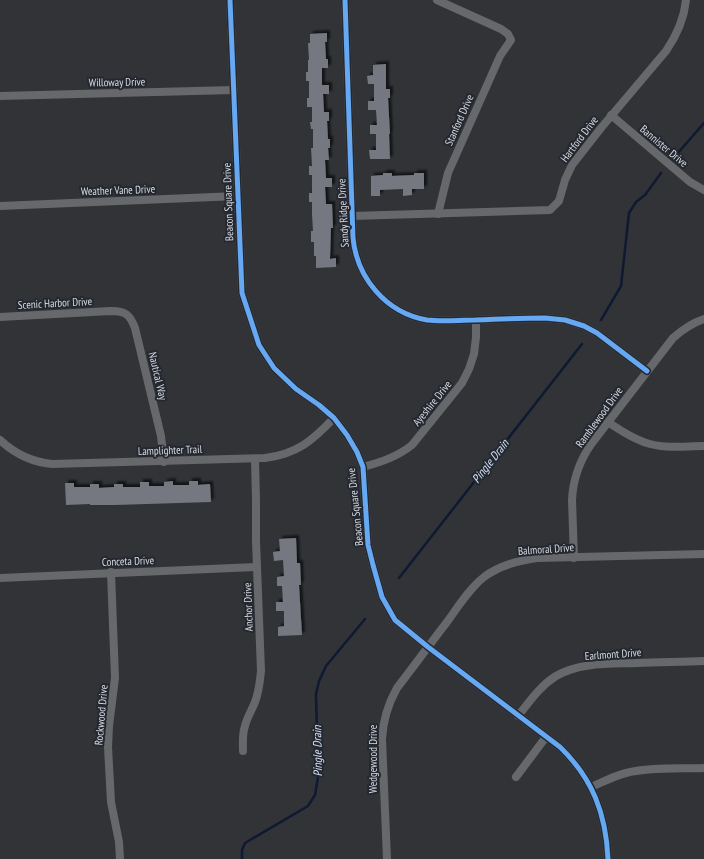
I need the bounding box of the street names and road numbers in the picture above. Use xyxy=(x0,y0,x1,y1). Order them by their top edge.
street label: Willoway Drive xyxy=(89,74,146,89)
street label: Stanford Drive xyxy=(442,92,477,148)
street label: Hartford Drive xyxy=(557,113,601,165)
street label: Bannister Drive xyxy=(637,122,691,170)
street label: Beacon Square Drive xyxy=(220,162,236,241)
street label: Sandy Ridge Drive xyxy=(334,178,352,248)
street label: Weather Vane Drive xyxy=(81,182,156,198)
street label: Scenic Harbor Drive xyxy=(17,294,93,312)
street label: Nautical Way xyxy=(146,351,171,402)
street label: Ayeshire Drive xyxy=(409,377,455,429)
street label: Ramblewood Drive xyxy=(572,384,626,450)
street label: Lamplighter Trail xyxy=(138,442,203,458)
street label: Beacon Square Drive xyxy=(344,467,366,547)
street label: Balmoral Drive xyxy=(517,540,575,558)
street label: Conceta Drive xyxy=(102,553,155,569)
street label: Anchor Drive xyxy=(240,582,256,632)
street label: Earlmont Drive xyxy=(584,645,642,663)
street label: Rockwood Drive xyxy=(91,684,111,746)
street label: Wedgewood Drive xyxy=(366,724,380,793)

